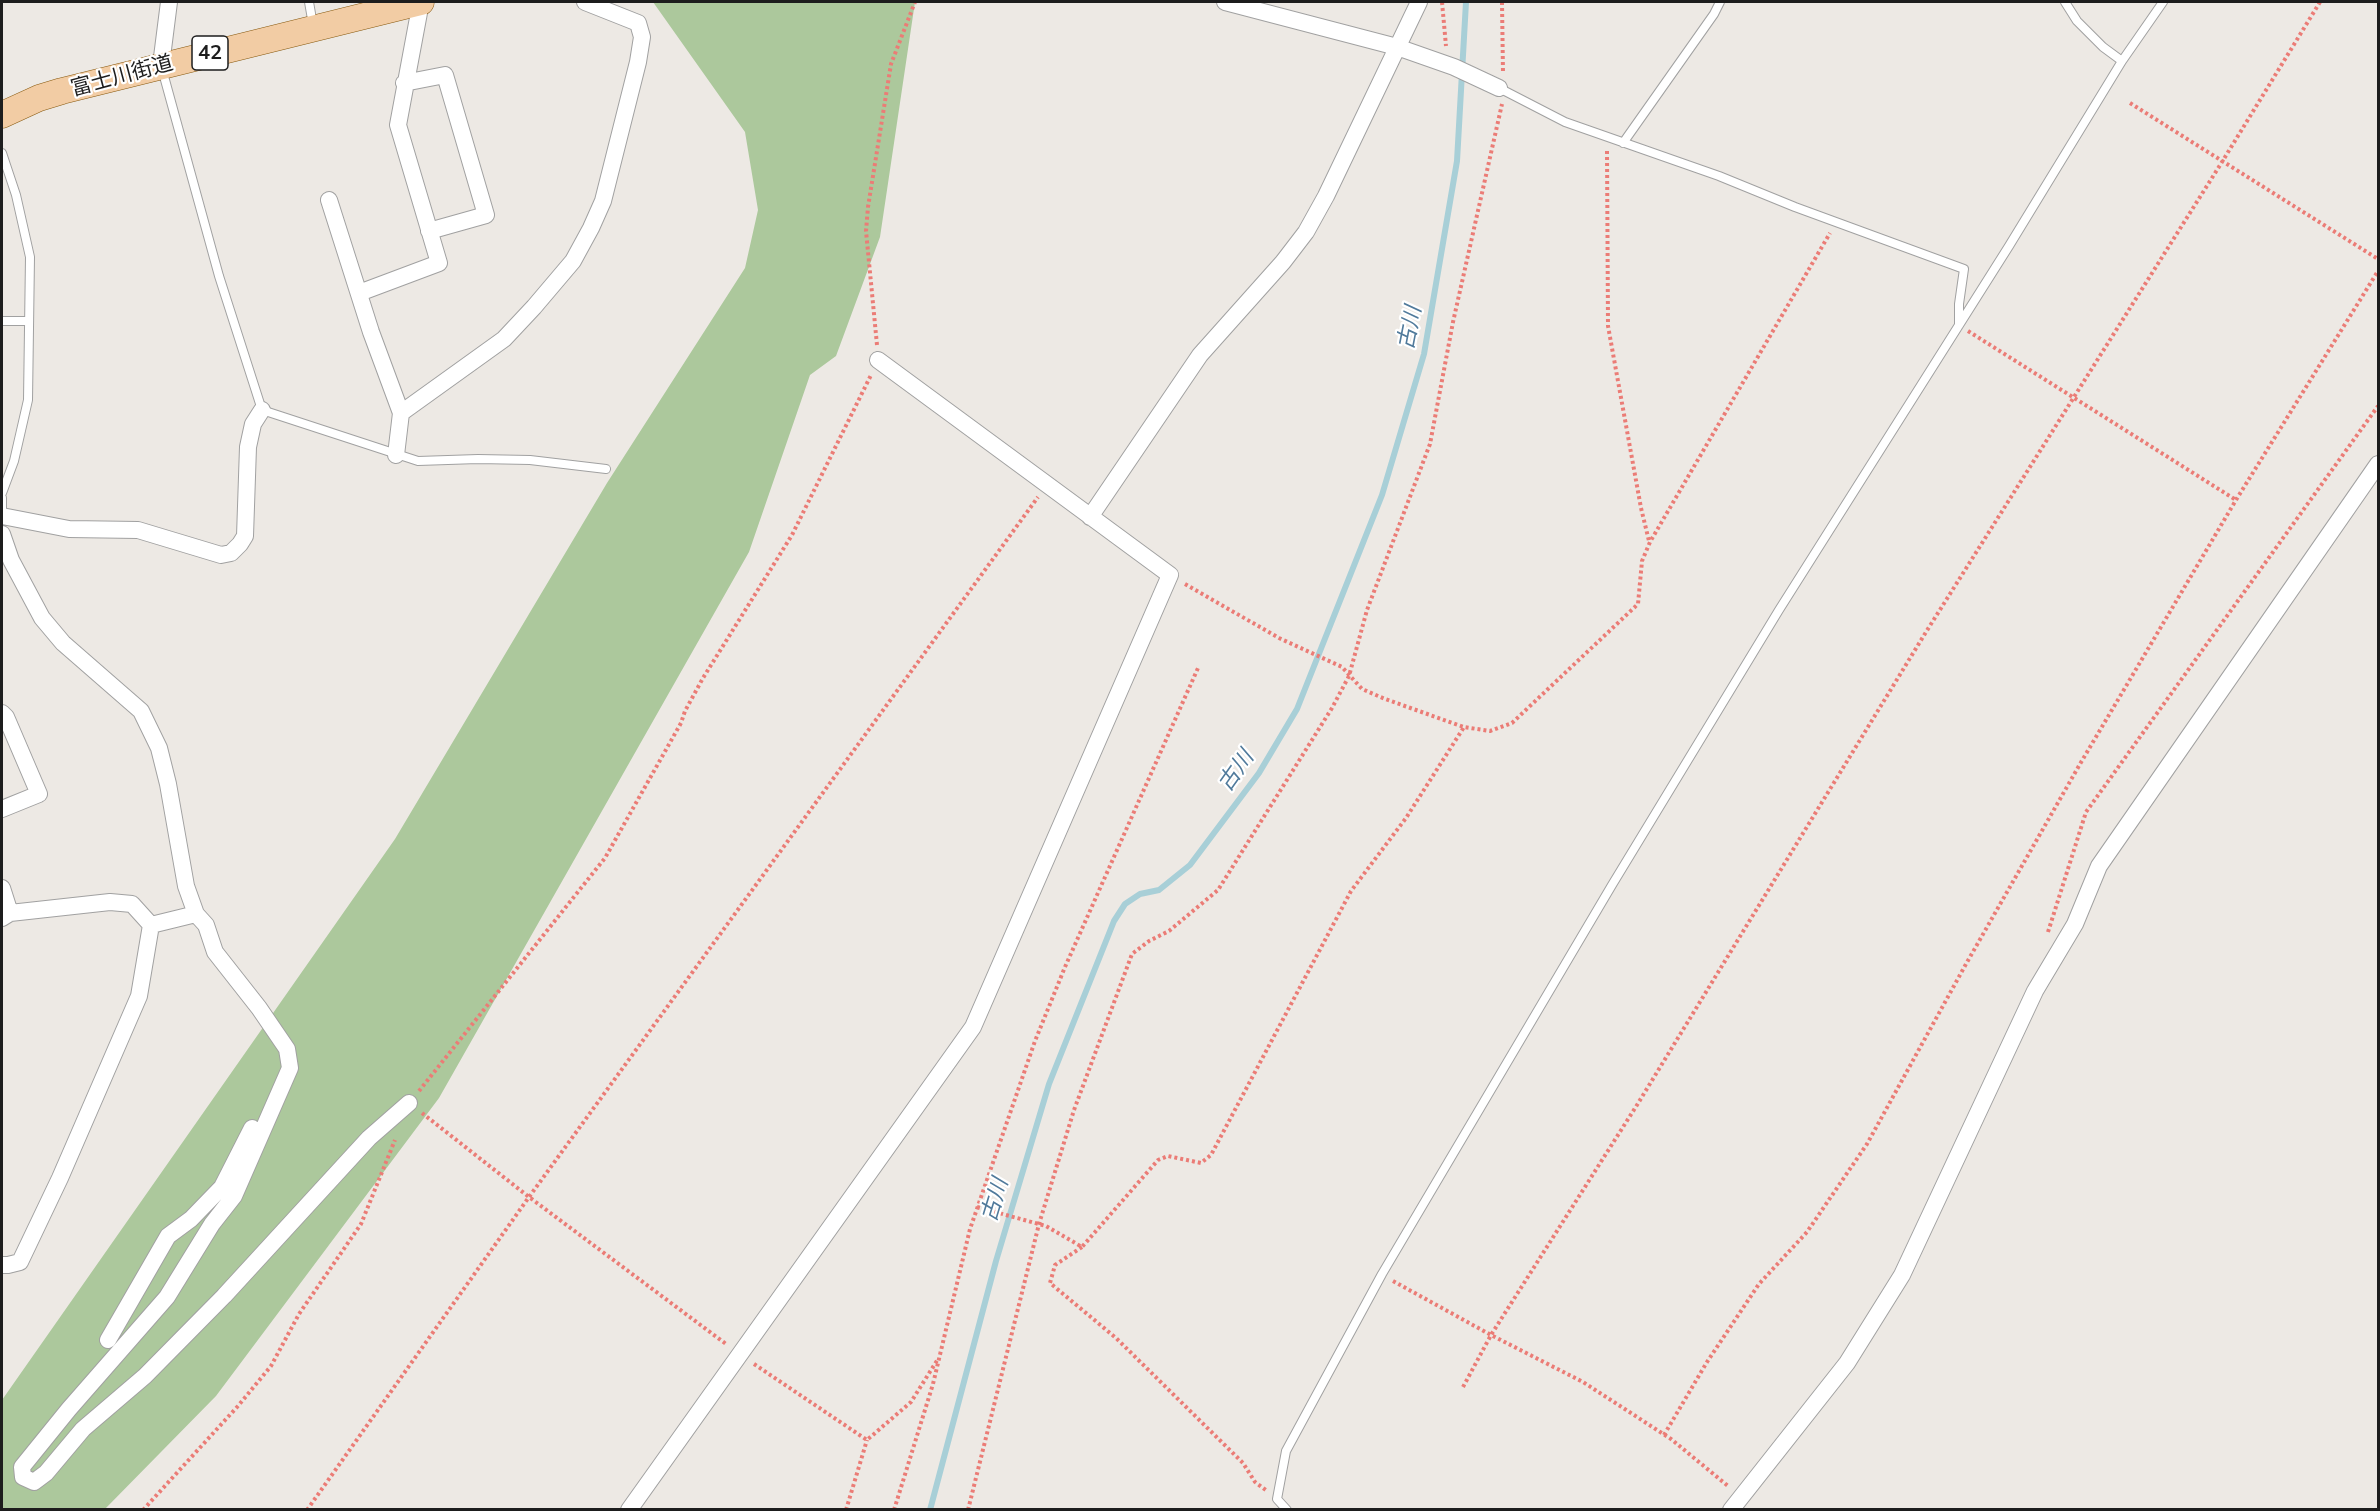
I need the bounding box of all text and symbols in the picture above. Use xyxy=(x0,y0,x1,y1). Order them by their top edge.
road number: 42 xyxy=(192,36,228,70)
street label: 富士川街道 xyxy=(68,50,176,102)
water label: 古川 xyxy=(1393,304,1427,352)
water label: 古川 xyxy=(1213,745,1259,797)
water label: 古川 xyxy=(976,1175,1014,1225)

